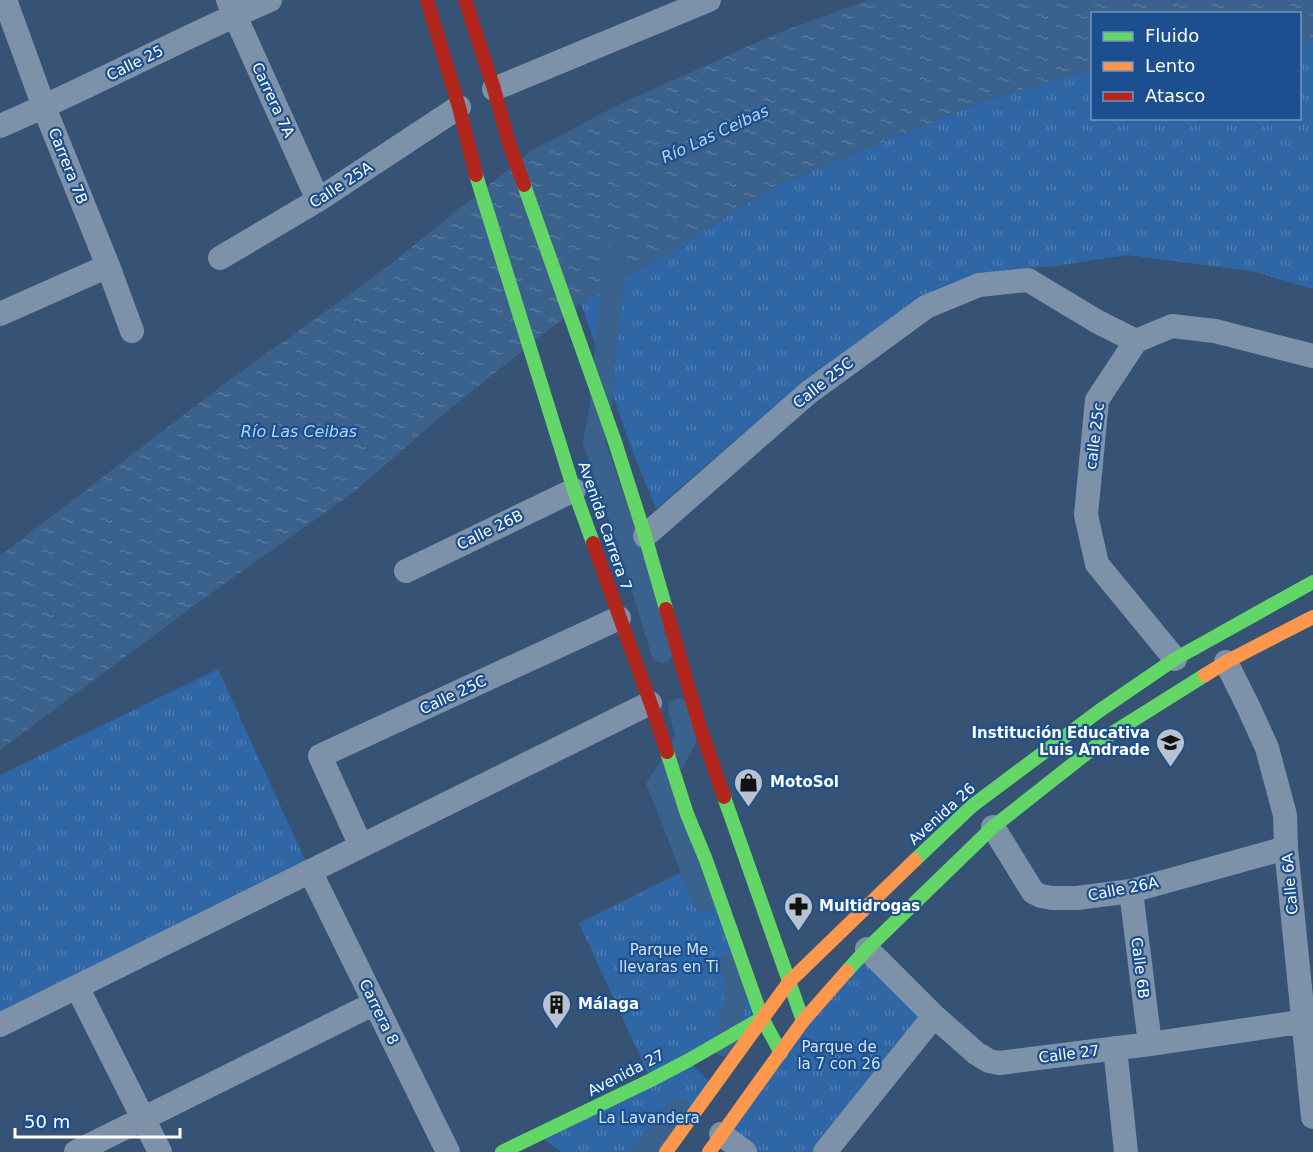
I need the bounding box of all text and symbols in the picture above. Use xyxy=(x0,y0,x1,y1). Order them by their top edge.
legend xyxy=(1091,12,1301,120)
text: Fluido xyxy=(1145,25,1199,46)
street label: Calle 25 xyxy=(104,42,166,84)
text: Lento xyxy=(1145,55,1195,76)
street label: Carrera 7A xyxy=(248,60,298,141)
text: Atasco xyxy=(1145,85,1205,106)
water label: Río Las Ceibas xyxy=(658,101,772,167)
street label: Carrera 7B xyxy=(45,125,91,207)
street label: Calle 25A xyxy=(306,158,376,212)
street label: Calle 25C xyxy=(789,354,857,412)
street label: calle 25c xyxy=(1082,402,1108,470)
water label: Río Las Ceibas xyxy=(241,422,357,441)
street label: Avenida Carrera 7 xyxy=(575,459,635,593)
street label: Calle 26B xyxy=(454,506,526,554)
street label: Calle 25C xyxy=(417,672,489,718)
place label: Institución Educativa Luis Andrade xyxy=(972,724,1150,759)
school or university icon: Institución Educativa Luis Andrade xyxy=(1155,726,1187,768)
shop icon: MotoSol xyxy=(733,766,765,808)
place label: MotoSol xyxy=(770,773,839,791)
street label: Avenida 26 xyxy=(905,779,979,849)
street label: Calle 6A xyxy=(1278,852,1302,916)
street label: Calle 26A xyxy=(1086,873,1160,905)
pharmacy icon: Multidrogas xyxy=(782,890,814,932)
place label: Multidrogas xyxy=(819,897,920,915)
street label: Calle 6B xyxy=(1127,936,1153,1000)
park label: Parque Me llevaras en Ti xyxy=(619,941,719,976)
street label: Carrera 8 xyxy=(355,976,403,1048)
building icon: Málaga xyxy=(541,988,573,1030)
place label: Málaga xyxy=(578,995,639,1013)
park label: Parque de la 7 con 26 xyxy=(797,1038,881,1073)
street label: Calle 27 xyxy=(1038,1041,1100,1067)
street label: Avenida 27 xyxy=(585,1046,667,1100)
scale bar xyxy=(15,1101,180,1139)
park label: La Lavandera xyxy=(598,1109,700,1127)
text: 50 m xyxy=(24,1111,70,1132)

